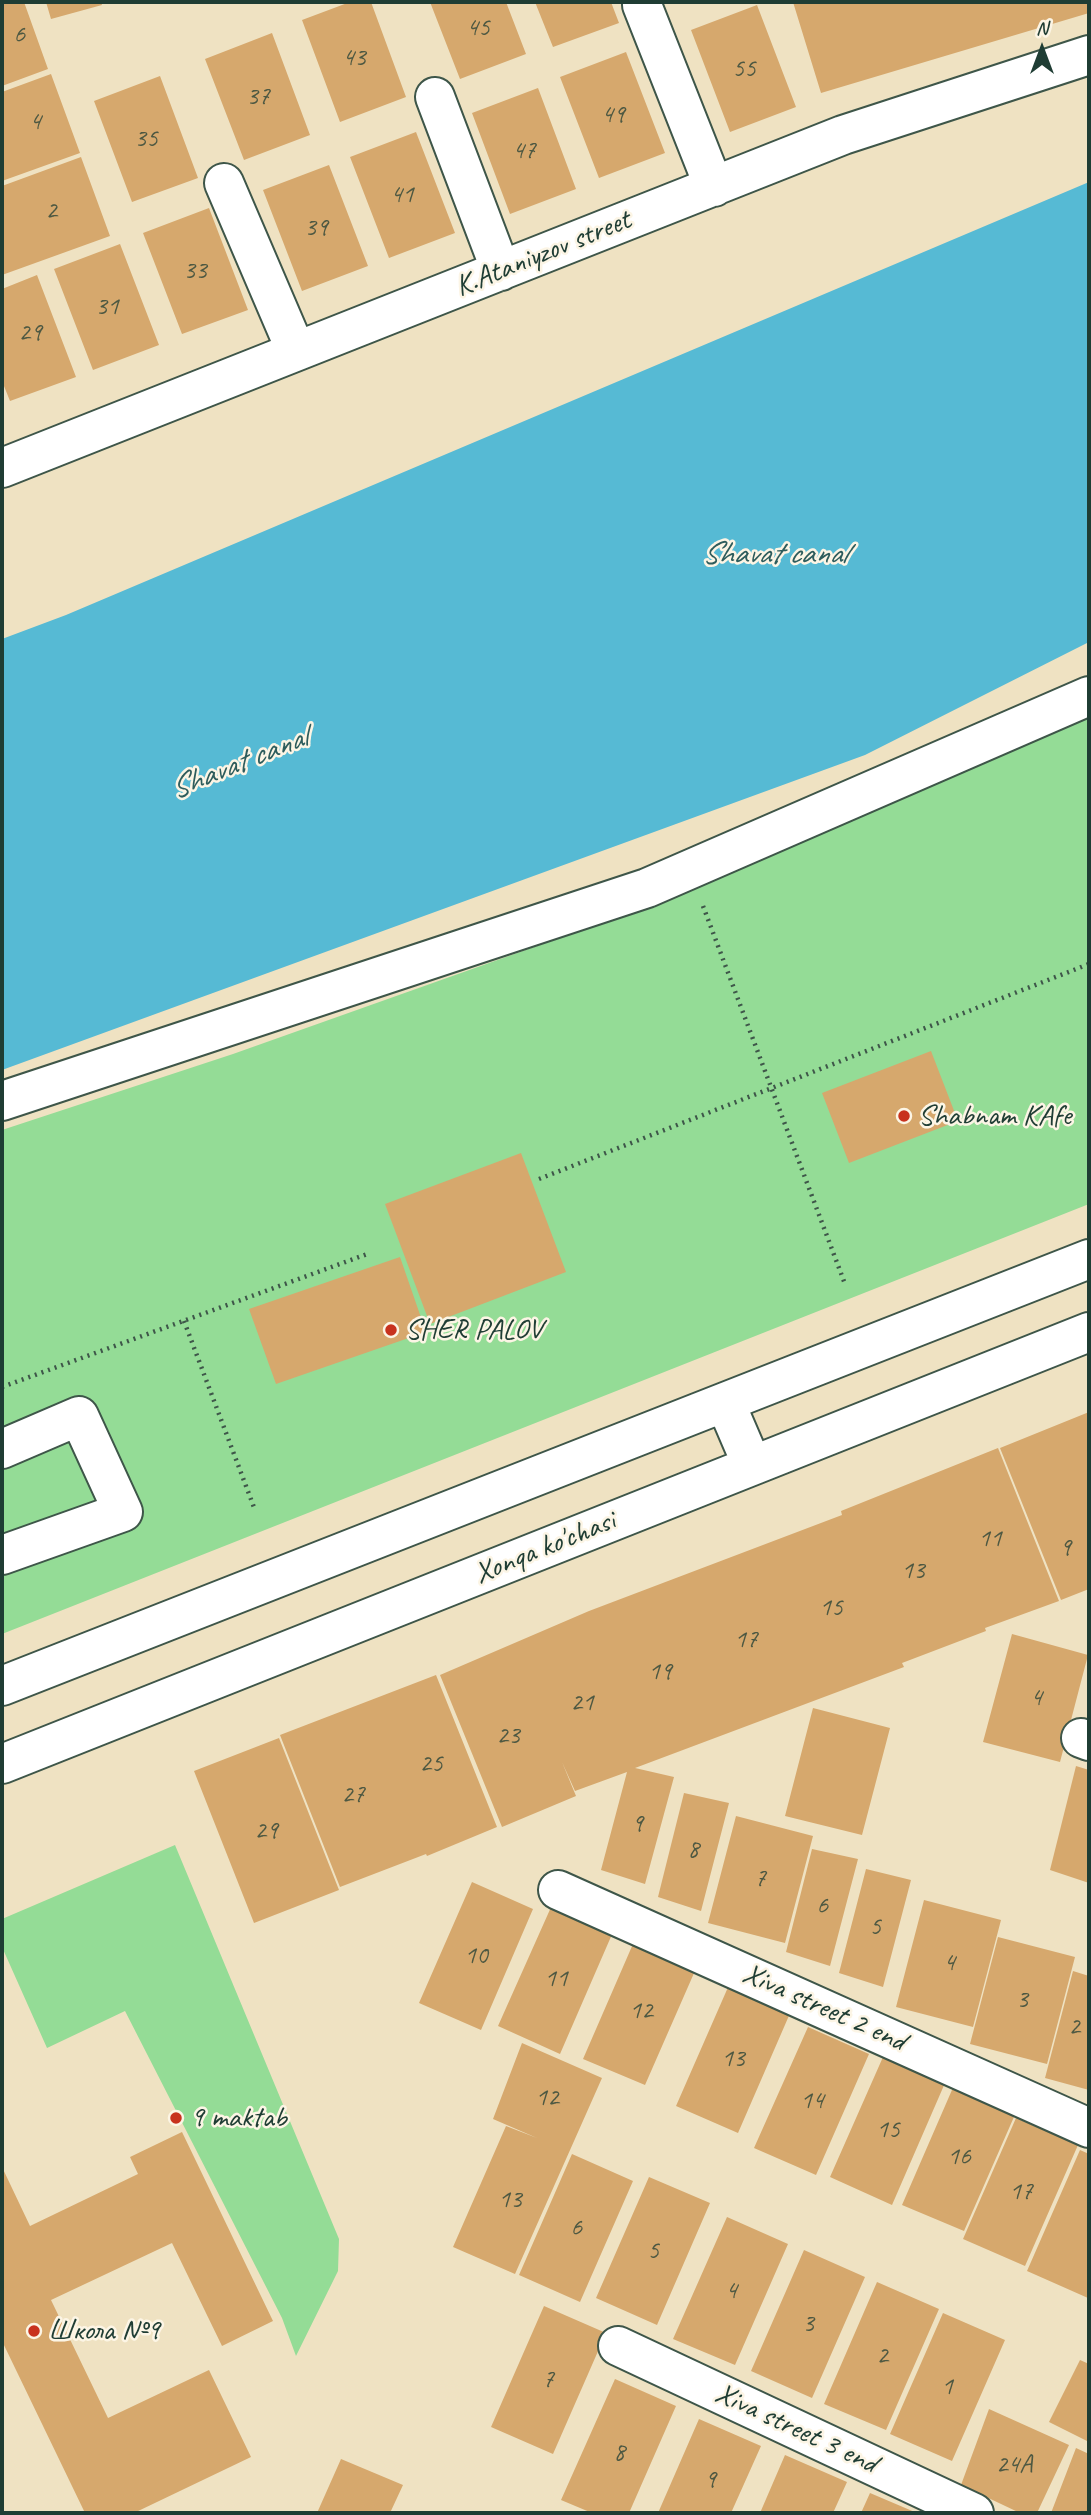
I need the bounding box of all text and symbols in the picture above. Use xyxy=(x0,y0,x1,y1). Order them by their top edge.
house number: 45 xyxy=(466,12,490,44)
north arrow xyxy=(1007,14,1077,84)
text: N xyxy=(1036,16,1048,40)
house number: 6 xyxy=(13,19,25,51)
house number: 43 xyxy=(342,42,366,74)
house number: 55 xyxy=(732,53,756,85)
house number: 37 xyxy=(246,81,270,113)
house number: 49 xyxy=(601,99,625,131)
house number: 4 xyxy=(29,106,41,138)
house number: 35 xyxy=(134,123,158,155)
house number: 47 xyxy=(512,135,536,167)
house number: 41 xyxy=(390,179,414,211)
house number: 2 xyxy=(45,195,57,227)
street label: K.Ataniyzov street xyxy=(450,202,636,306)
house number: 39 xyxy=(304,212,328,244)
house number: 33 xyxy=(183,255,207,287)
house number: 31 xyxy=(95,291,119,323)
house number: 29 xyxy=(18,317,42,349)
water label: Shavat canal xyxy=(702,536,846,574)
water label: Shavat canal xyxy=(165,719,313,809)
place label: Shabnam KAfe xyxy=(918,1098,1071,1134)
marker: Shabnam KAfe xyxy=(896,1108,912,1124)
place label: SHER PALOV xyxy=(405,1312,542,1348)
marker: SHER PALOV xyxy=(383,1322,399,1338)
street label: Xonqa ko'chasi xyxy=(469,1503,621,1593)
house number: 11 xyxy=(978,1523,1002,1555)
house number: 9 xyxy=(1059,1532,1071,1564)
house number: 13 xyxy=(901,1555,925,1587)
house number: 15 xyxy=(819,1592,843,1624)
house number: 17 xyxy=(734,1624,758,1656)
house number: 19 xyxy=(648,1656,672,1688)
house number: 4 xyxy=(1030,1682,1042,1714)
house number: 21 xyxy=(570,1687,594,1719)
house number: 23 xyxy=(496,1720,520,1752)
house number: 25 xyxy=(419,1748,443,1780)
house number: 27 xyxy=(341,1779,365,1811)
house number: 9 xyxy=(631,1808,643,1840)
house number: 29 xyxy=(254,1815,278,1847)
house number: 8 xyxy=(687,1834,699,1866)
house number: 7 xyxy=(754,1863,766,1895)
house number: 6 xyxy=(816,1890,828,1922)
house number: 5 xyxy=(869,1911,881,1943)
house number: 10 xyxy=(464,1940,488,1972)
house number: 4 xyxy=(943,1947,955,1979)
street label: Xiva street 2 end xyxy=(737,1956,911,2060)
house number: 11 xyxy=(544,1963,568,1995)
house number: 3 xyxy=(1016,1984,1028,2016)
house number: 12 xyxy=(629,1995,653,2027)
house number: 2 xyxy=(1068,2011,1080,2043)
house number: 13 xyxy=(721,2043,745,2075)
house number: 12 xyxy=(535,2082,559,2114)
house number: 14 xyxy=(800,2085,824,2117)
place label: 9 maktab xyxy=(190,2100,287,2136)
marker: 9 maktab xyxy=(168,2110,184,2126)
house number: 15 xyxy=(876,2114,900,2146)
house number: 16 xyxy=(947,2141,971,2173)
house number: 17 xyxy=(1009,2176,1033,2208)
house number: 13 xyxy=(498,2184,522,2216)
house number: 6 xyxy=(570,2212,582,2244)
house number: 5 xyxy=(647,2235,659,2267)
house number: 4 xyxy=(725,2275,737,2307)
house number: 3 xyxy=(802,2308,814,2340)
place label: Школа №9 xyxy=(48,2313,160,2349)
marker: Школа №9 xyxy=(26,2323,42,2339)
house number: 2 xyxy=(876,2340,888,2372)
house number: 7 xyxy=(542,2364,554,2396)
house number: 1 xyxy=(941,2371,953,2403)
street label: Xiva street 3 end xyxy=(709,2376,883,2482)
house number: 8 xyxy=(613,2437,625,2469)
house number: 24A xyxy=(996,2449,1032,2481)
house number: 9 xyxy=(704,2464,716,2496)

